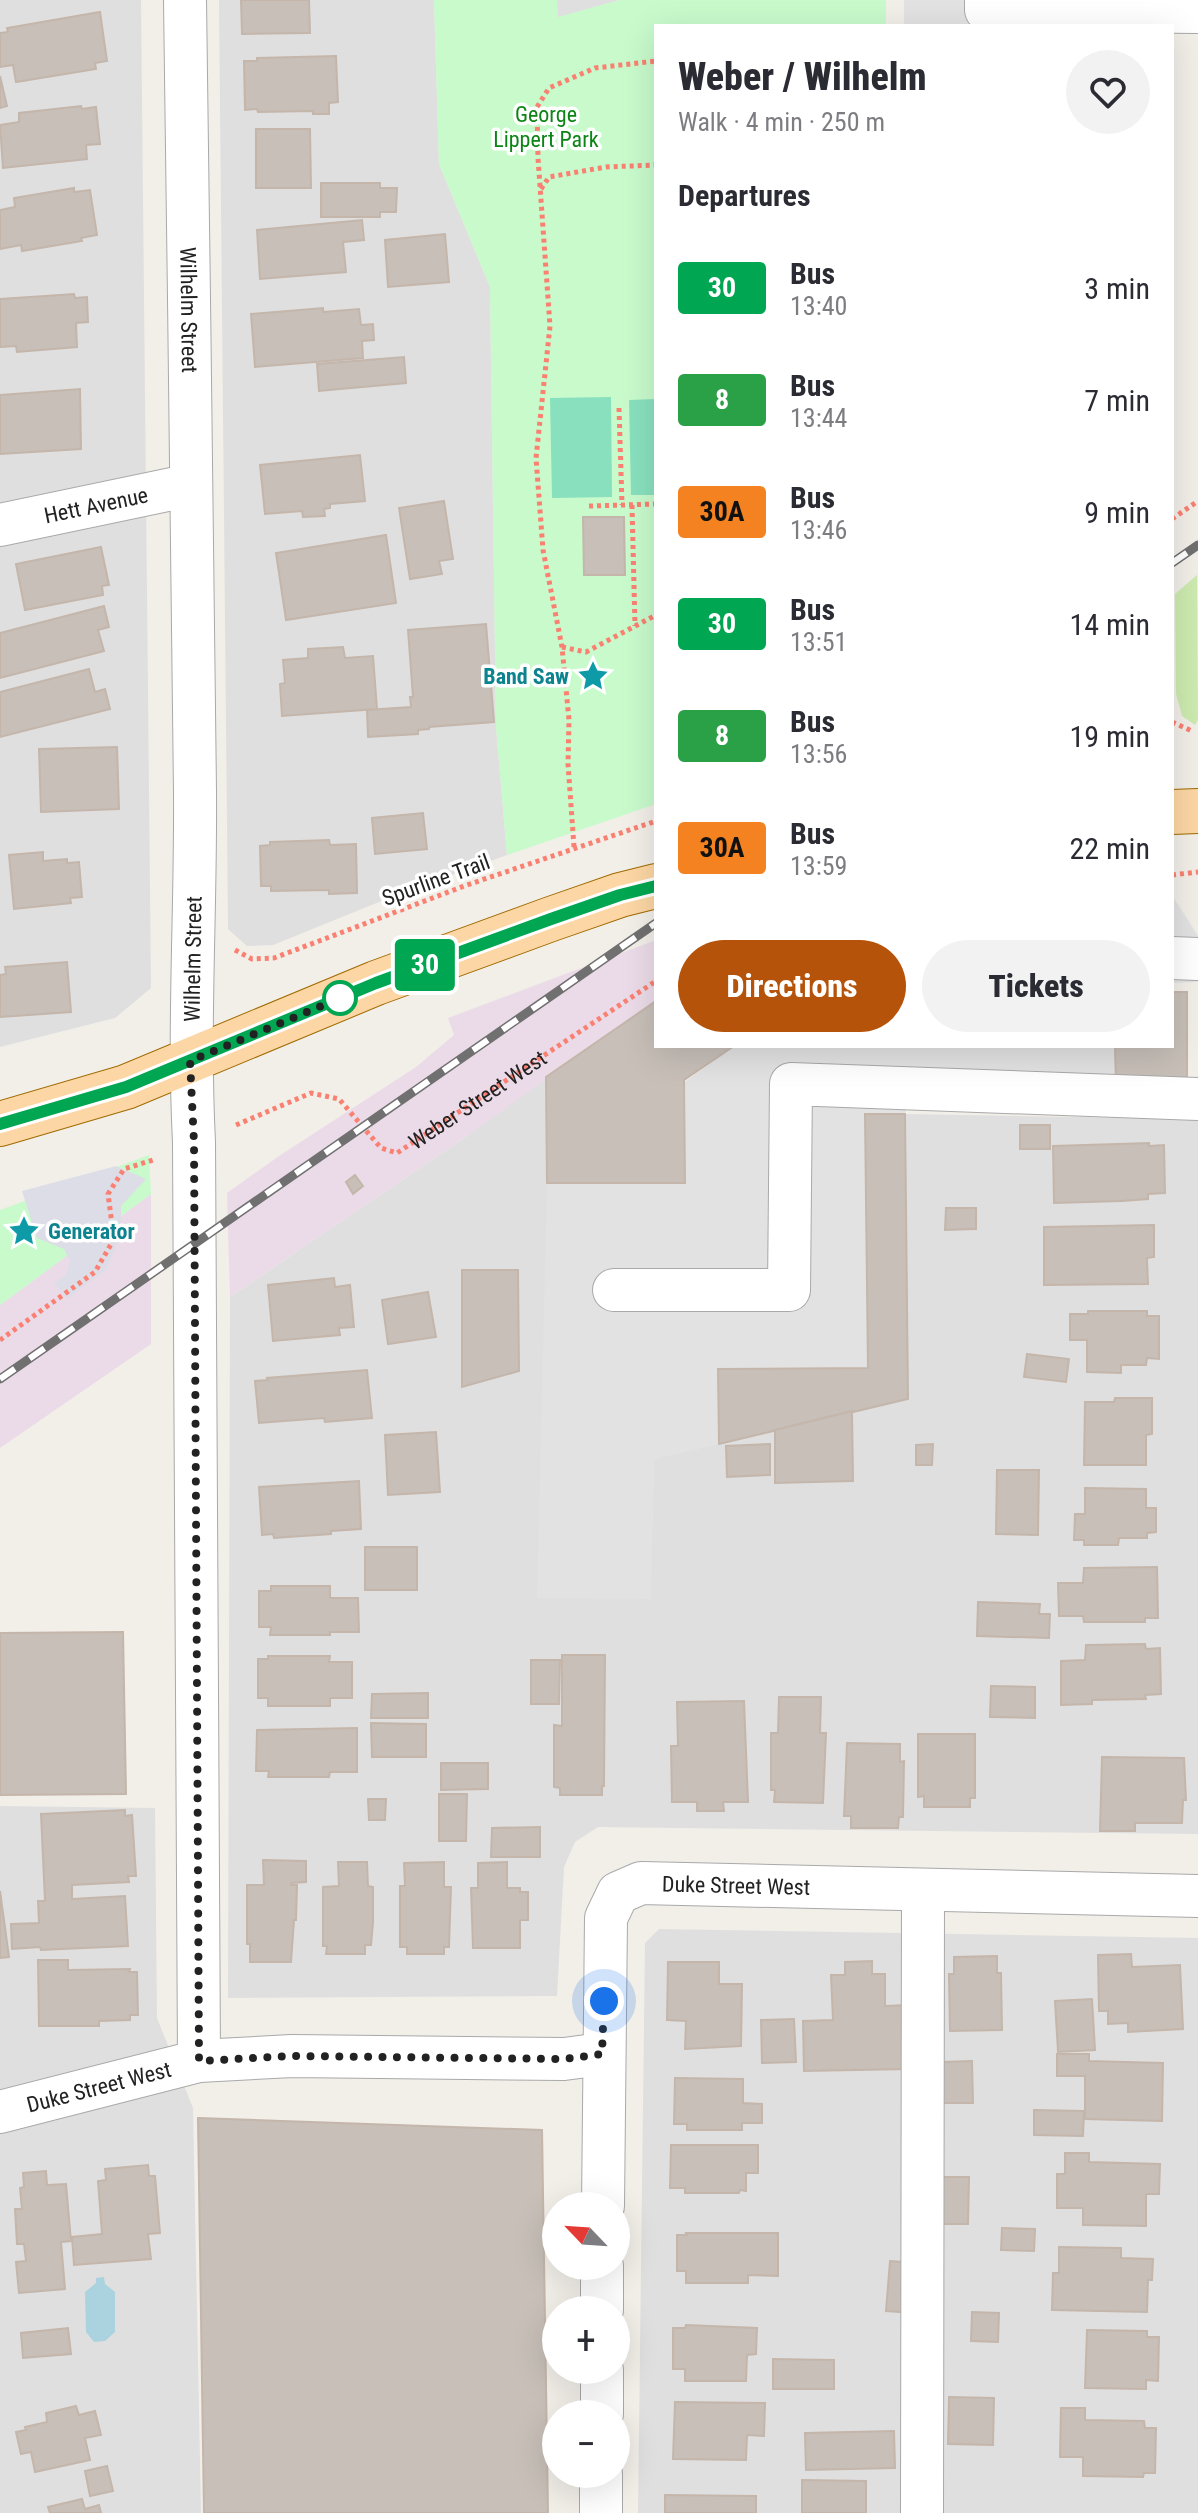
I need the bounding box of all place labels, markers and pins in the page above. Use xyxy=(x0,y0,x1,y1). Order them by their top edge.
place icon: Band Saw xyxy=(576,659,610,693)
place label: Band Saw xyxy=(483,664,569,689)
unlabelled marker xyxy=(323,981,357,1015)
place icon: Generator xyxy=(7,1214,41,1248)
place label: Generator xyxy=(48,1219,135,1244)

